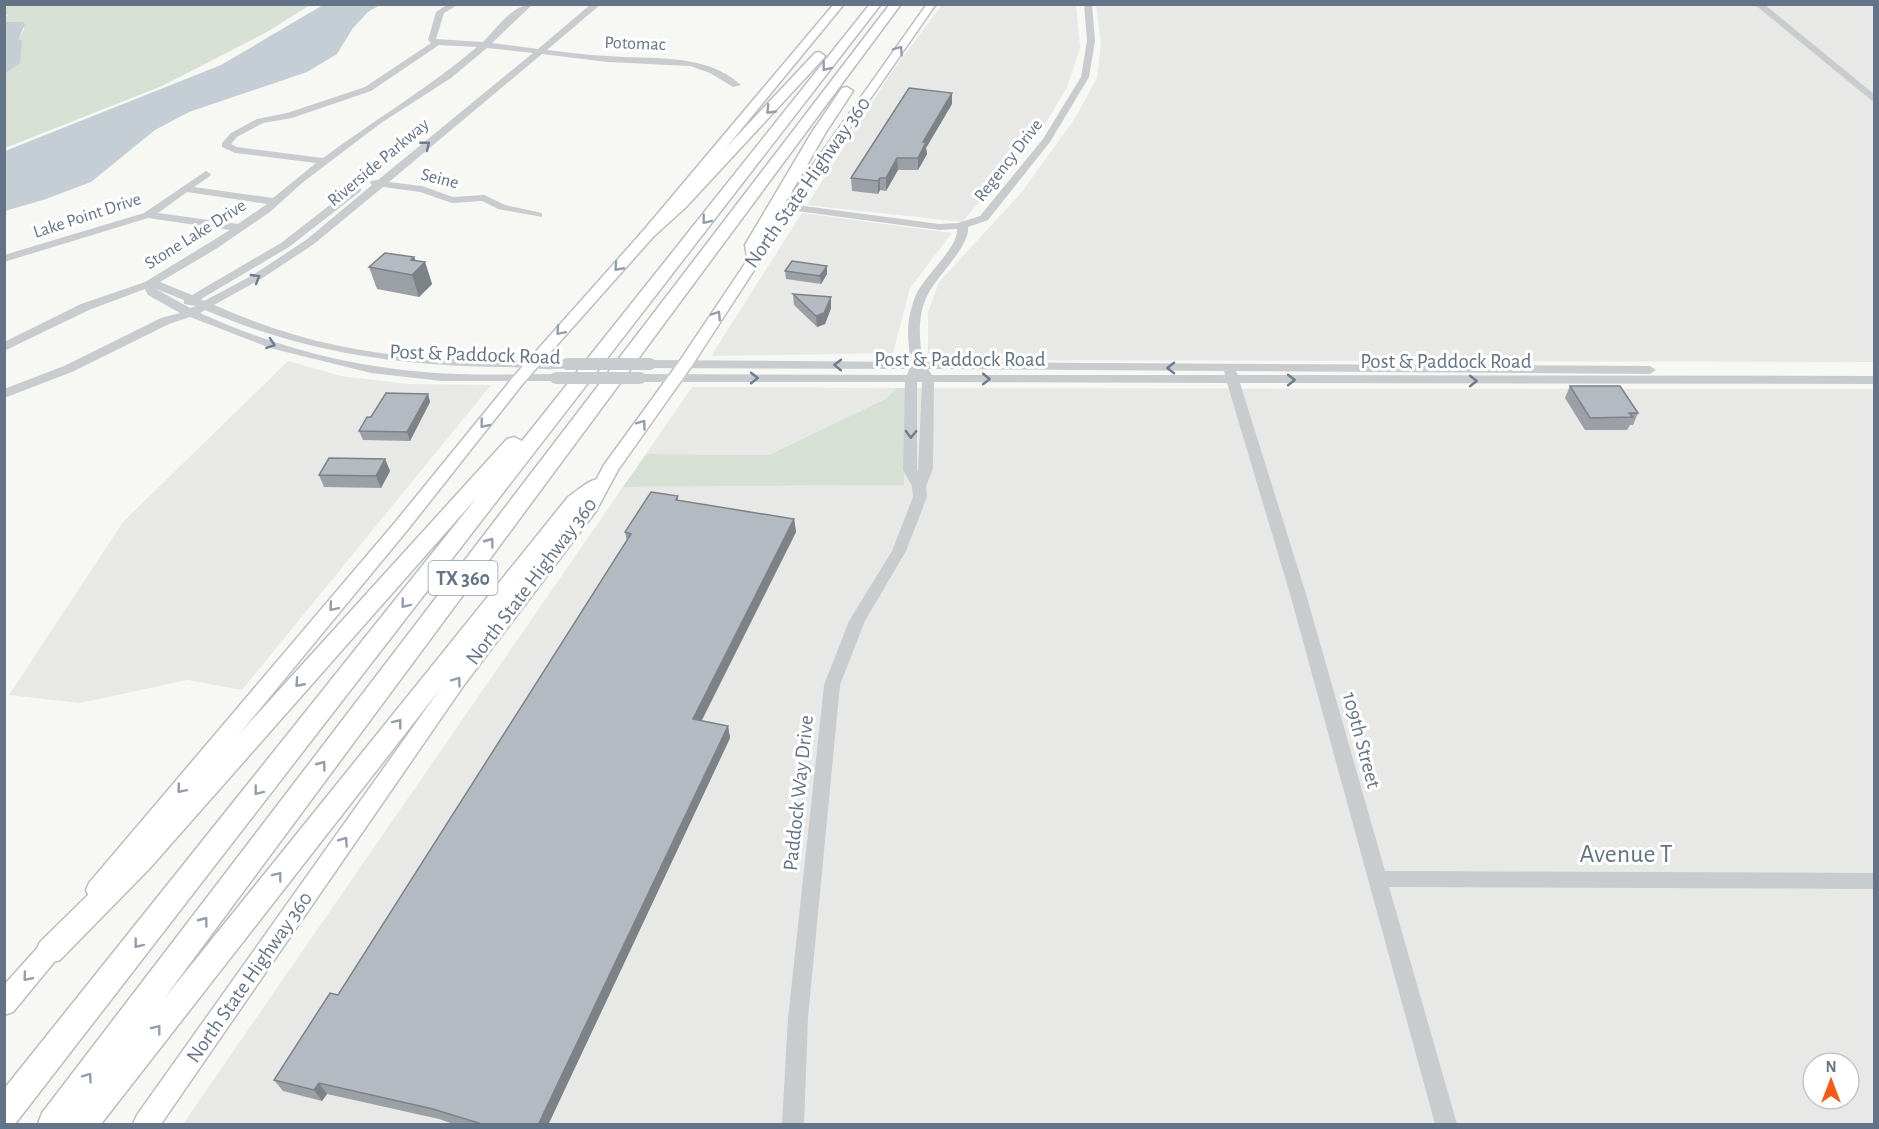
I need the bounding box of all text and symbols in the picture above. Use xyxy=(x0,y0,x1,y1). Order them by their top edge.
street label: Potomac xyxy=(604,34,666,54)
one-way arrow xyxy=(892,46,903,57)
one-way arrow xyxy=(823,60,834,71)
street label: North State Highway 360 xyxy=(741,93,874,272)
one-way arrow xyxy=(766,102,777,113)
street label: Riverside Parkway xyxy=(325,115,433,210)
street label: Regency Drive xyxy=(971,116,1046,205)
one-way arrow xyxy=(419,142,430,153)
street label: Seine xyxy=(419,166,461,192)
street label: Lake Point Drive xyxy=(31,190,143,242)
street label: Stone Lake Drive xyxy=(142,197,249,273)
one-way arrow xyxy=(702,213,713,224)
one-way arrow xyxy=(614,260,625,270)
one-way arrow xyxy=(250,273,260,285)
one-way arrow xyxy=(710,310,721,321)
one-way arrow xyxy=(556,325,567,335)
one-way arrow xyxy=(265,337,276,349)
street label: Post & Paddock Road xyxy=(389,341,561,368)
street label: Post & Paddock Road xyxy=(874,349,1046,370)
street label: Post & Paddock Road xyxy=(1360,351,1532,372)
one-way arrow xyxy=(834,359,843,371)
one-way arrow xyxy=(1166,362,1175,374)
one-way arrow xyxy=(750,372,759,384)
one-way arrow xyxy=(982,373,991,385)
one-way arrow xyxy=(1287,374,1296,386)
one-way arrow xyxy=(1468,375,1477,387)
one-way arrow xyxy=(480,417,491,428)
one-way arrow xyxy=(635,419,646,430)
one-way arrow xyxy=(905,429,917,438)
street label: North State Highway 360 xyxy=(462,494,601,669)
one-way arrow xyxy=(482,538,493,549)
road number: TX 360 xyxy=(428,561,498,595)
one-way arrow xyxy=(401,597,412,608)
one-way arrow xyxy=(329,600,340,611)
one-way arrow xyxy=(295,676,306,686)
one-way arrow xyxy=(449,677,460,688)
street label: 109th Street xyxy=(1339,690,1385,791)
street label: Paddock Way Drive xyxy=(780,714,817,872)
one-way arrow xyxy=(391,719,402,730)
one-way arrow xyxy=(314,761,325,772)
one-way arrow xyxy=(177,782,188,793)
one-way arrow xyxy=(255,784,266,795)
one-way arrow xyxy=(337,837,348,848)
street label: Avenue T xyxy=(1580,841,1673,867)
one-way arrow xyxy=(270,872,281,883)
street label: North State Highway 360 xyxy=(183,888,316,1067)
one-way arrow xyxy=(197,916,208,927)
one-way arrow xyxy=(135,937,146,948)
one-way arrow xyxy=(23,971,34,982)
one-way arrow xyxy=(150,1025,161,1036)
north arrow xyxy=(1801,1051,1861,1111)
text: N xyxy=(1825,1059,1837,1075)
one-way arrow xyxy=(81,1073,92,1084)

